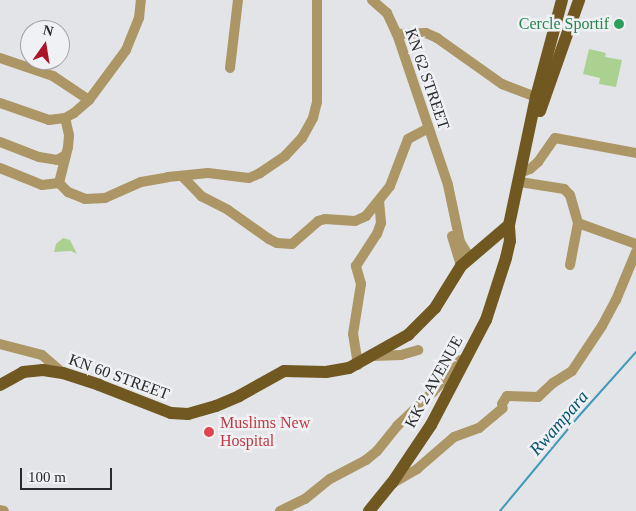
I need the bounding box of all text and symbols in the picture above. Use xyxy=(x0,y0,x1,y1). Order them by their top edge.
place label: Cercle Sportif xyxy=(519,14,609,34)
marker: Cercle Sportif xyxy=(613,18,625,30)
north arrow xyxy=(20,20,70,70)
text: N xyxy=(42,22,55,39)
street label: KN 62 STREET xyxy=(401,26,453,132)
street label: KK 2 AVENUE xyxy=(401,332,467,432)
street label: KN 60 STREET xyxy=(66,350,172,404)
water label: Rwampara xyxy=(525,386,593,460)
place label: Muslims New Hospital xyxy=(220,413,310,451)
marker: Muslims New Hospital xyxy=(202,425,216,439)
scale bar xyxy=(22,458,115,490)
text: 100 m xyxy=(28,469,66,485)

